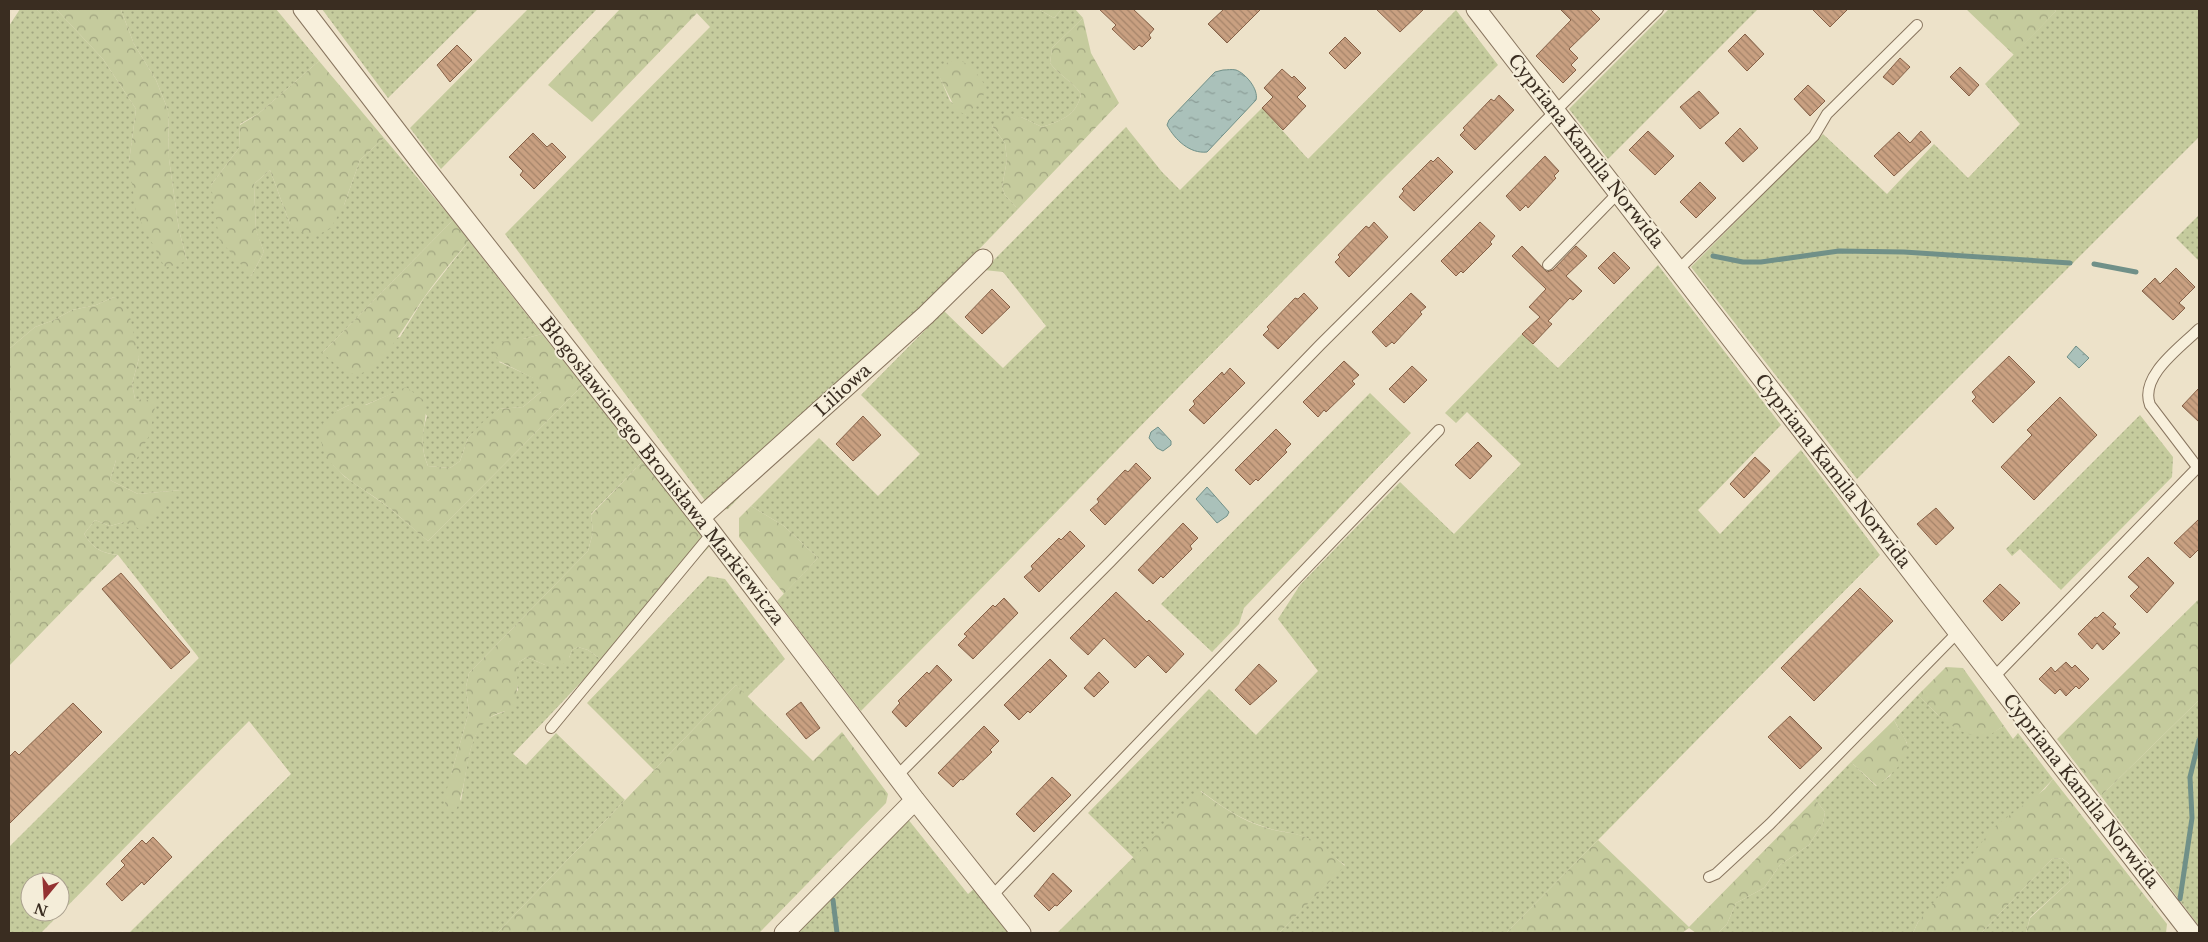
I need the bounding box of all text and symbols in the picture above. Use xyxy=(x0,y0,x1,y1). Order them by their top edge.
street label: Cypriana Kamila Norwida xyxy=(1503,50,1669,252)
street label: Błogosławionego Bronisława Markiewicza xyxy=(535,313,789,629)
street label: Liliowa xyxy=(810,359,876,421)
street label: Cypriana Kamila Norwida xyxy=(1750,370,1916,572)
street label: Cypriana Kamila Norwida xyxy=(1998,690,2164,892)
north arrow xyxy=(20,872,70,922)
text: N xyxy=(32,899,50,920)

